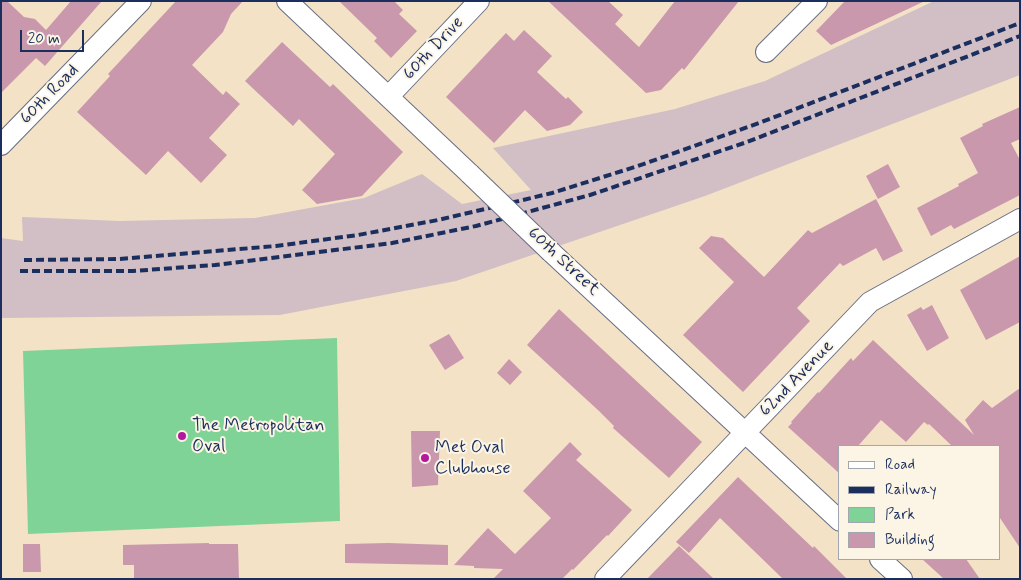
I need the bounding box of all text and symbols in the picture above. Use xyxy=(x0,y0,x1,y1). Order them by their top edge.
street label: 60th Drive xyxy=(399,13,469,85)
scale bar xyxy=(22,20,86,52)
text: 20 m xyxy=(28,29,60,49)
street label: 60th Road xyxy=(16,60,84,130)
street label: 60th Street xyxy=(522,223,604,301)
street label: 62nd Avenue xyxy=(755,336,839,422)
place label: The Metropolitan Oval xyxy=(192,415,325,458)
marker: The Metropolitan Oval xyxy=(176,430,188,442)
place label: Met Oval Clubhouse xyxy=(435,437,511,479)
legend xyxy=(838,445,1001,560)
marker: Met Oval Clubhouse xyxy=(419,452,431,464)
text: Road xyxy=(885,455,915,475)
text: Railway xyxy=(885,480,937,500)
text: Park xyxy=(885,505,915,525)
text: Building xyxy=(885,530,935,550)

